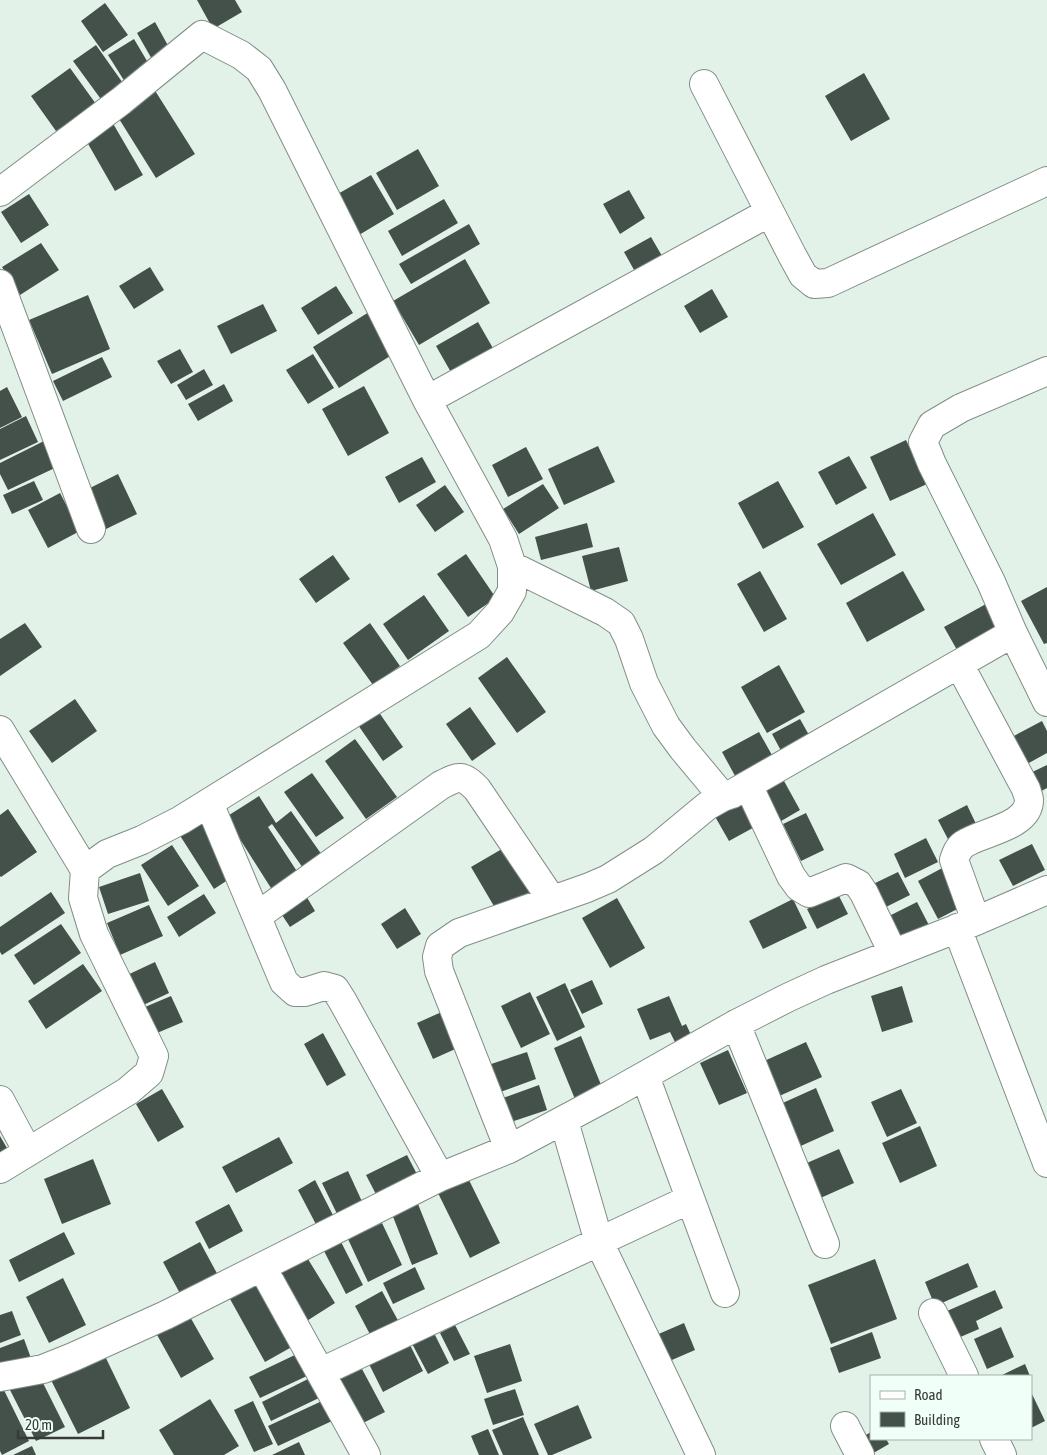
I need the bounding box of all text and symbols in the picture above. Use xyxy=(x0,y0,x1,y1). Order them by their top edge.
legend xyxy=(870,1375,1032,1440)
text: Road xyxy=(914,1386,943,1403)
scale bar xyxy=(18,1408,102,1440)
text: Building xyxy=(914,1411,960,1428)
text: 20 m xyxy=(25,1416,52,1433)

